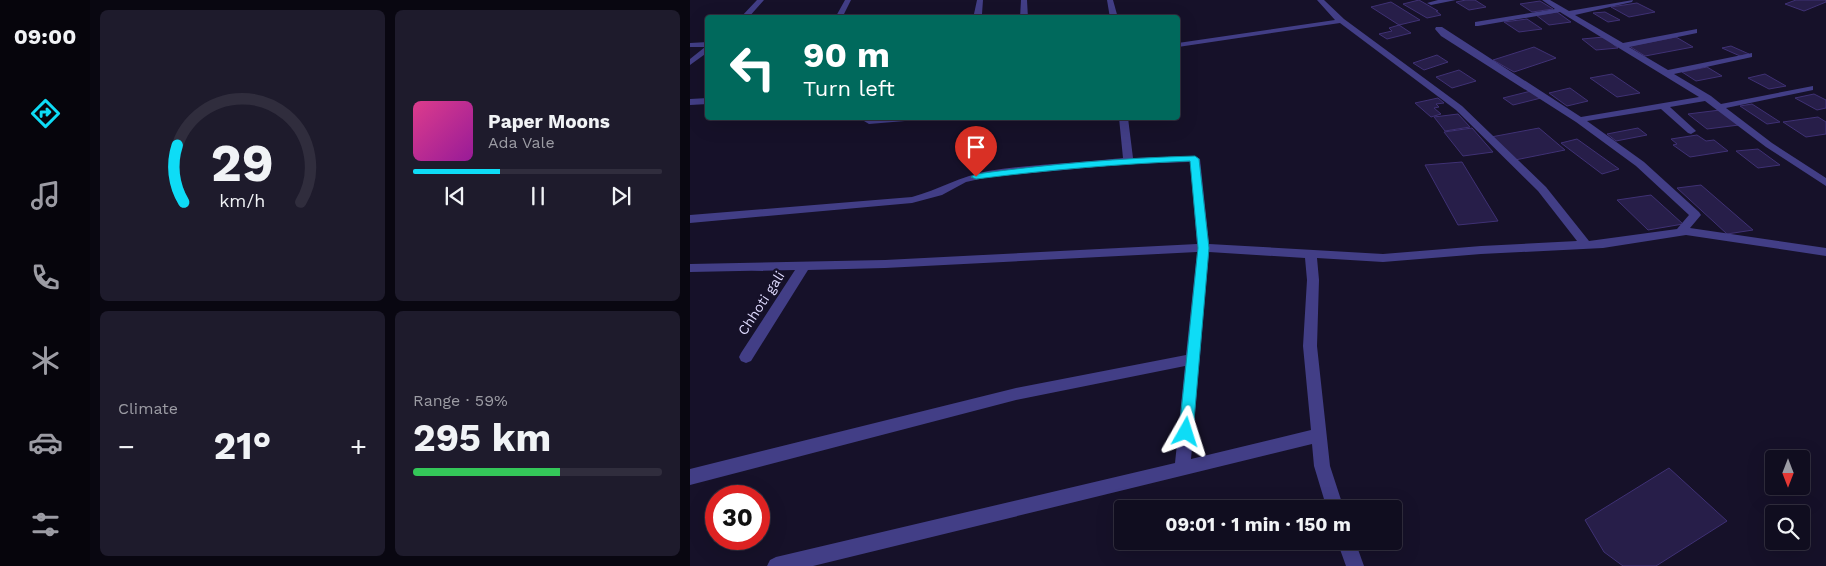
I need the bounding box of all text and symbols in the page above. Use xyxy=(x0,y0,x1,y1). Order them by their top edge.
text: 09:00 xyxy=(14,24,76,49)
text: 90 m xyxy=(803,34,890,76)
icon: left xyxy=(720,35,785,100)
text: Turn left xyxy=(803,76,895,101)
icon: directions xyxy=(28,96,63,131)
text: Paper Moons xyxy=(488,110,610,133)
pin xyxy=(955,126,997,177)
text: 29 xyxy=(211,133,274,194)
text: Ada Vale xyxy=(488,133,555,152)
icon: arrive xyxy=(962,133,990,161)
icon: music xyxy=(28,178,63,213)
icon: previous xyxy=(441,182,469,210)
icon: pause xyxy=(524,182,552,210)
icon: next xyxy=(607,182,635,210)
text: km/h xyxy=(219,190,266,211)
icon: phone xyxy=(28,260,63,295)
street label: Chhoti gali xyxy=(734,268,788,338)
icon: climate xyxy=(28,343,63,378)
text: Range · 59% xyxy=(413,391,508,410)
text: Climate xyxy=(118,399,178,418)
position arrow xyxy=(1159,405,1211,457)
text: 295 km xyxy=(413,416,551,460)
text: 21° xyxy=(214,424,271,468)
icon: car xyxy=(28,425,63,460)
text: − xyxy=(118,430,135,463)
text: + xyxy=(350,430,367,463)
north arrow xyxy=(1765,450,1810,495)
map controls xyxy=(1765,450,1810,550)
speed limit sign: 30 xyxy=(705,485,770,550)
button: search xyxy=(1765,505,1810,550)
icon: filters xyxy=(28,507,63,542)
text: 09:01 · 1 min · 150 m xyxy=(1165,513,1351,536)

